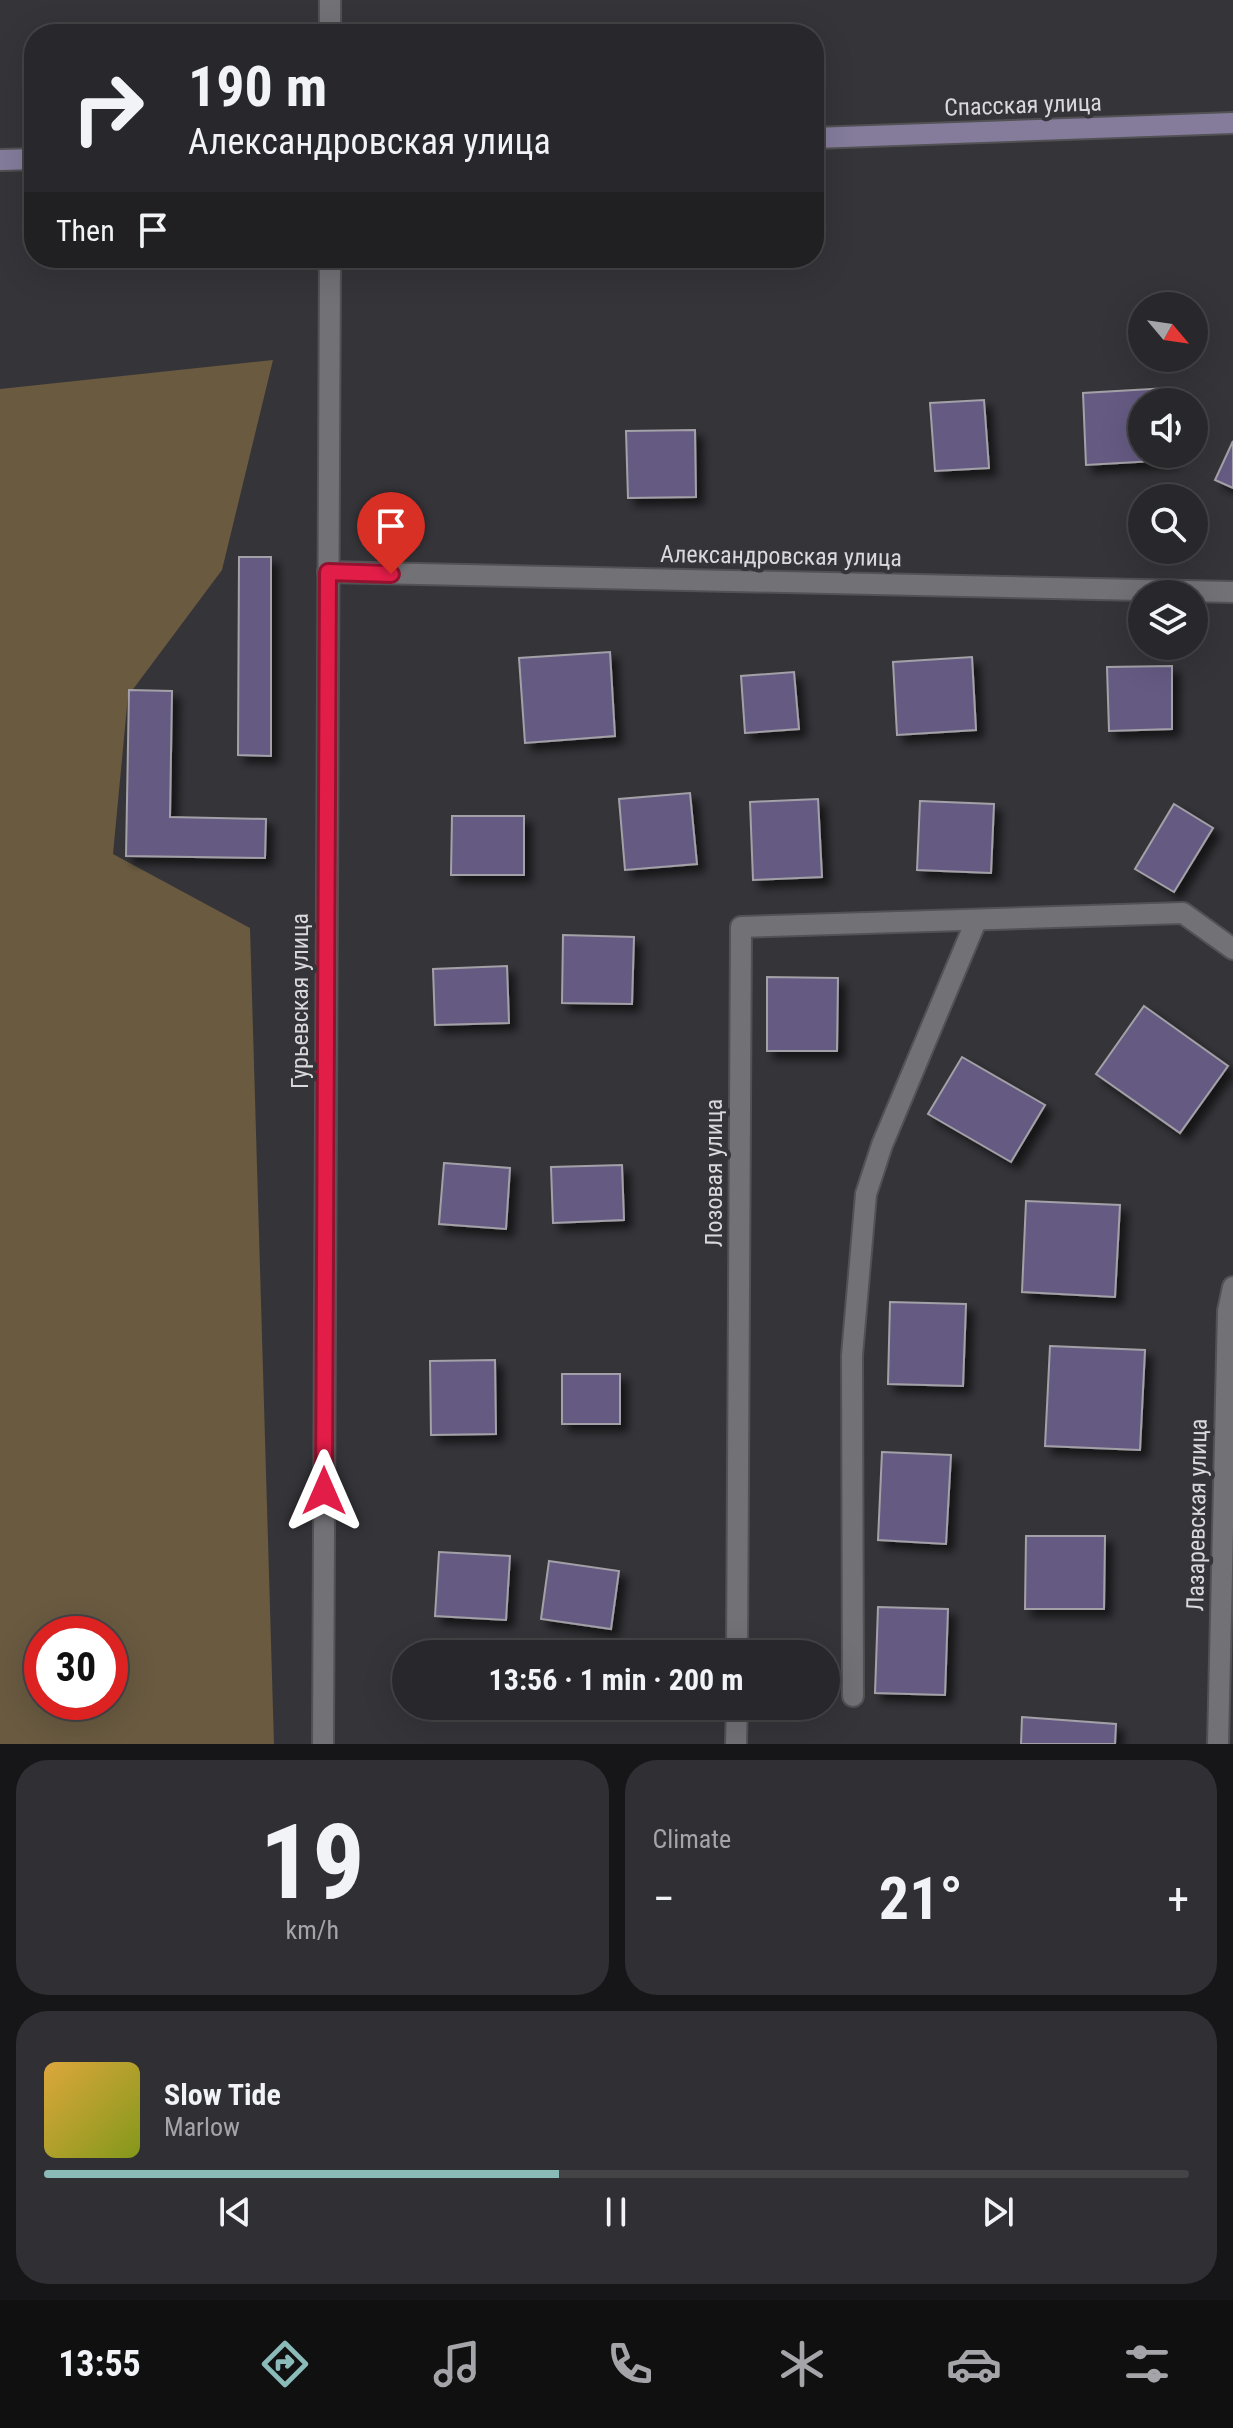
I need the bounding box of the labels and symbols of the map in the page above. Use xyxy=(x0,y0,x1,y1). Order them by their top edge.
street label: Спасская улица xyxy=(944,88,1102,122)
north arrow xyxy=(1128,292,1208,372)
pin xyxy=(357,492,425,574)
street label: Александровская улица xyxy=(660,540,902,572)
street label: Гурьевская улица xyxy=(286,913,314,1089)
street label: Лозовая улица xyxy=(700,1099,728,1247)
street label: Лазаревская улица xyxy=(1181,1418,1213,1612)
position arrow xyxy=(282,1449,366,1533)
speed limit sign: 30 xyxy=(24,1616,128,1720)

